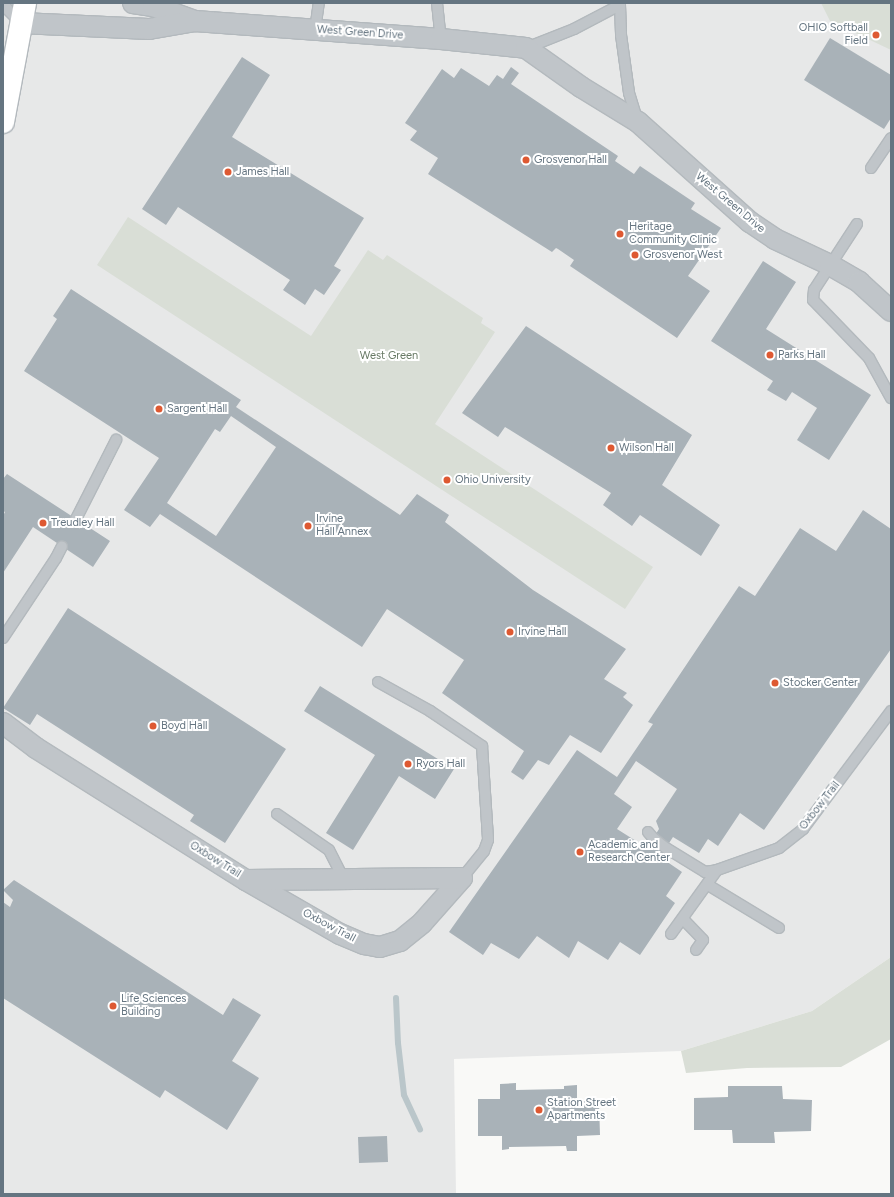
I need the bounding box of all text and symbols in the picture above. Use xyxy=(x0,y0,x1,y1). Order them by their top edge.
place label: OHIO Softball Field xyxy=(799,22,868,48)
street label: West Green Drive xyxy=(316,23,404,43)
marker: OHIO Softball Field xyxy=(871,30,881,40)
place label: Grosvenor Hall xyxy=(534,153,607,167)
marker: Grosvenor Hall xyxy=(521,155,531,165)
place label: James Hall xyxy=(236,165,289,179)
marker: James Hall xyxy=(223,167,233,177)
street label: West Green Drive xyxy=(693,170,767,236)
place label: Heritage Community Clinic xyxy=(629,221,717,247)
marker: Heritage Community Clinic xyxy=(614,228,626,240)
place label: Grosvenor West xyxy=(643,248,723,262)
marker: Grosvenor West xyxy=(630,250,640,260)
place label: Parks Hall xyxy=(778,348,825,362)
park label: West Green xyxy=(360,349,418,363)
marker: Parks Hall xyxy=(765,350,775,360)
place label: Sargent Hall xyxy=(167,402,227,416)
marker: Sargent Hall xyxy=(154,404,164,414)
place label: Wilson Hall xyxy=(619,441,674,455)
marker: Wilson Hall xyxy=(606,443,616,453)
place label: Ohio University xyxy=(455,473,531,487)
marker: Ohio University xyxy=(442,475,452,485)
place label: Irvine Hall Annex xyxy=(316,513,368,539)
place label: Treudley Hall xyxy=(51,516,114,530)
marker: Treudley Hall xyxy=(38,518,48,528)
marker: Irvine Hall Annex xyxy=(303,521,313,531)
place label: Irvine Hall xyxy=(518,625,567,639)
marker: Irvine Hall xyxy=(505,627,515,637)
place label: Stocker Center xyxy=(783,676,858,690)
marker: Stocker Center xyxy=(770,678,780,688)
place label: Boyd Hall xyxy=(161,719,207,733)
marker: Boyd Hall xyxy=(148,721,158,731)
place label: Ryors Hall xyxy=(416,757,465,771)
marker: Ryors Hall xyxy=(403,759,413,769)
street label: Oxbow Trail xyxy=(797,779,843,833)
street label: Oxbow Trail xyxy=(187,839,243,881)
place label: Academic and Research Center xyxy=(588,839,670,865)
marker: Academic and Research Center xyxy=(575,847,585,857)
street label: Oxbow TraIl xyxy=(300,907,358,945)
place label: Life Sciences Building xyxy=(121,993,187,1019)
marker: Life Sciences Building xyxy=(108,1001,118,1011)
place label: Station Street Apartments xyxy=(547,1097,616,1123)
marker: Station Street Apartments xyxy=(534,1105,544,1115)

